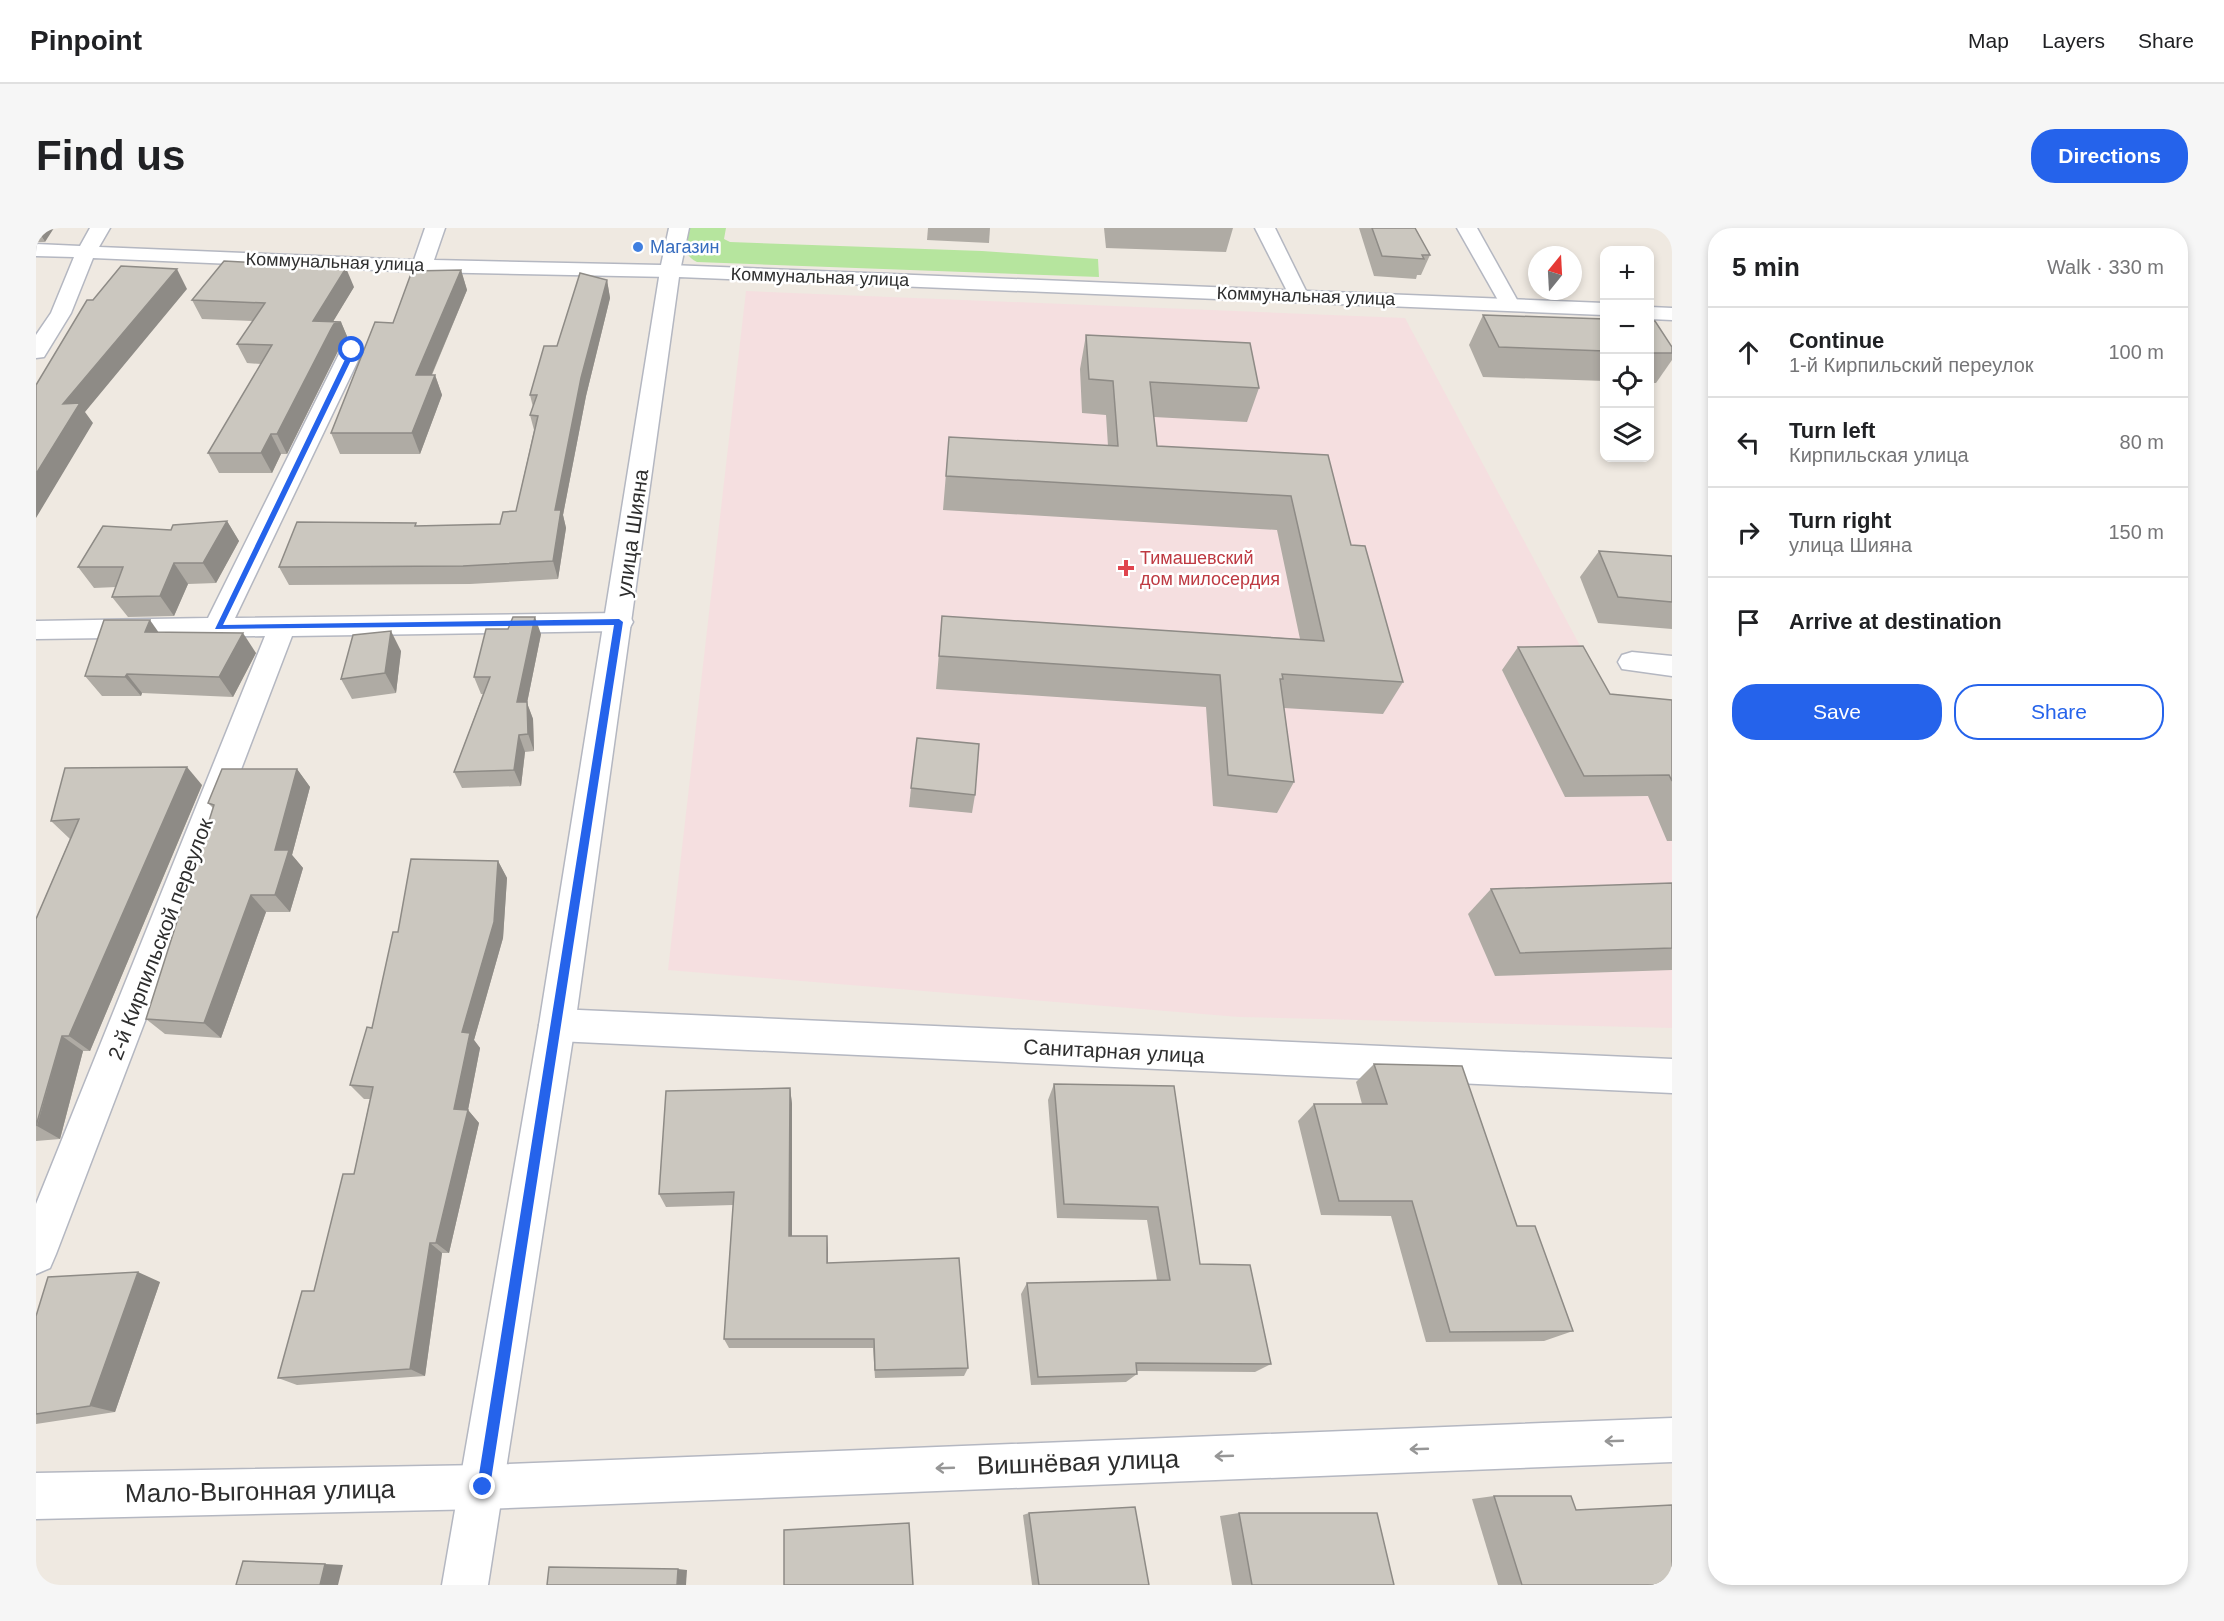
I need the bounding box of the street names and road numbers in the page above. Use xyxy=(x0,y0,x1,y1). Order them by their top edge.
street label: Коммунальная улица xyxy=(245,249,426,275)
street label: Коммунальная улица xyxy=(730,264,911,290)
street label: Коммунальная улица xyxy=(1216,283,1397,309)
street label: улица Шияна xyxy=(612,467,652,599)
street label: 2-й Кирпильской переулок xyxy=(103,814,217,1063)
street label: Санитарная улица xyxy=(1023,1035,1205,1067)
street label: Вишнёвая улица xyxy=(976,1443,1180,1481)
street label: Мало-Выгонная улица xyxy=(125,1474,396,1508)

